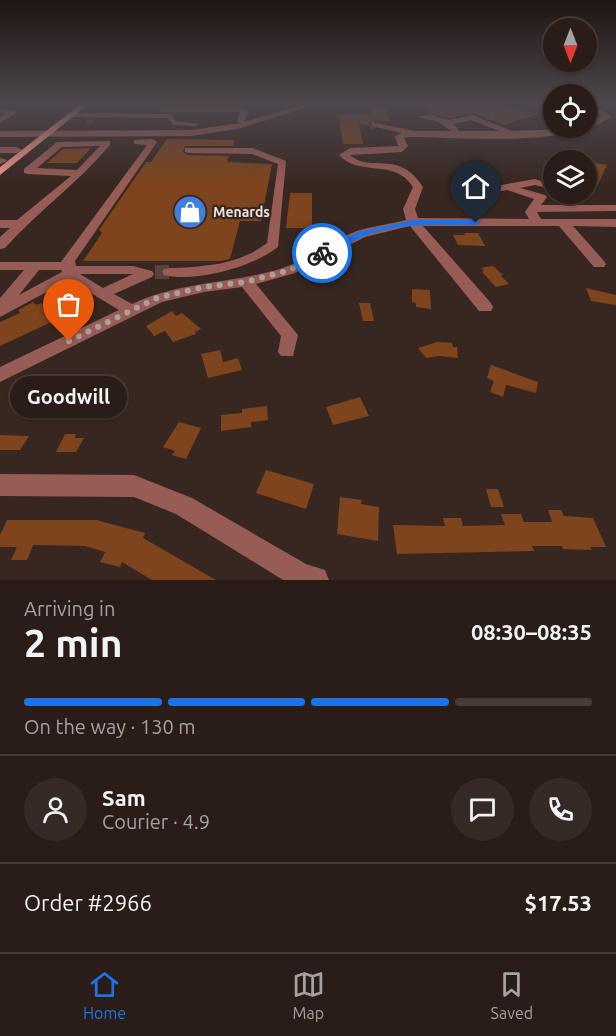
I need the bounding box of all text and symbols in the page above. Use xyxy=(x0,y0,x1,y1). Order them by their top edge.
north arrow xyxy=(543,18,597,72)
map controls xyxy=(543,18,597,204)
button: locate xyxy=(543,84,597,138)
button: layers xyxy=(543,150,597,204)
pin xyxy=(450,161,501,223)
icon: home xyxy=(459,170,492,203)
shop icon: Menards xyxy=(172,194,208,230)
place label: Menards xyxy=(213,204,270,220)
courier xyxy=(292,223,352,283)
icon: bike xyxy=(306,237,339,270)
pin xyxy=(43,279,94,341)
icon: bag xyxy=(52,288,85,321)
callout: Goodwill xyxy=(10,377,128,419)
text: Goodwill xyxy=(27,385,110,408)
text: Arriving in xyxy=(24,597,115,620)
text: 08:30–08:35 xyxy=(471,619,592,644)
text: 2 min xyxy=(24,621,123,664)
text: On the way · 130 m xyxy=(24,715,196,738)
button: person xyxy=(24,778,87,841)
button: chat xyxy=(451,778,514,841)
button: phone xyxy=(529,778,592,841)
text: Sam xyxy=(102,785,146,810)
text: Courier · 4.9 xyxy=(102,810,210,833)
text: Order #2966 xyxy=(24,890,152,915)
text: $17.53 xyxy=(525,890,592,915)
tab: Home xyxy=(83,968,126,1022)
tab: Map xyxy=(292,968,325,1022)
tab: Saved xyxy=(491,968,533,1022)

